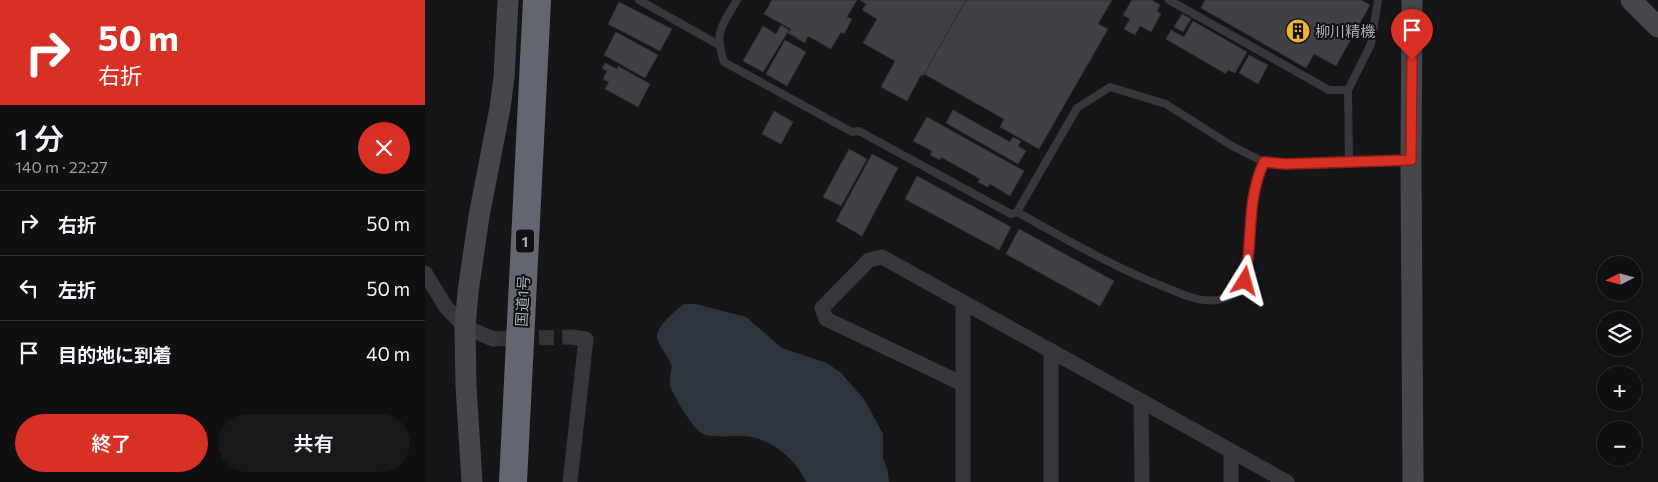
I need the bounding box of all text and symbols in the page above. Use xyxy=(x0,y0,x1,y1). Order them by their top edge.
pin xyxy=(1391,9,1433,60)
text: 50 m xyxy=(98,15,179,58)
icon: arrive xyxy=(1398,16,1426,44)
building icon: 柳川精機 xyxy=(1285,18,1311,44)
icon: right xyxy=(15,20,80,85)
place label: 柳川精機 xyxy=(1315,22,1375,40)
text: 右折 xyxy=(98,62,142,89)
text: 1 分 xyxy=(15,119,64,156)
button: close xyxy=(358,122,410,174)
text: 140 m · 22:27 xyxy=(15,157,108,176)
icon: right xyxy=(15,209,43,237)
text: 50 m xyxy=(366,212,410,235)
text: 右折 xyxy=(58,213,96,236)
road number: 1 xyxy=(516,230,534,252)
position arrow xyxy=(1218,254,1270,306)
north arrow xyxy=(1597,256,1643,301)
map controls xyxy=(1597,256,1642,466)
icon: left xyxy=(15,274,43,302)
street label: 国道1号 xyxy=(512,275,532,327)
text: 50 m xyxy=(366,277,410,300)
text: 左折 xyxy=(58,278,96,301)
button: layers xyxy=(1597,311,1642,356)
icon: arrive xyxy=(15,339,43,367)
text: 40 m xyxy=(366,342,410,365)
text: 目的地に到着 xyxy=(58,343,172,366)
button: + xyxy=(1597,366,1642,411)
button: 終了 xyxy=(15,414,208,472)
button: 共有 xyxy=(218,414,410,472)
button: − xyxy=(1597,421,1642,466)

